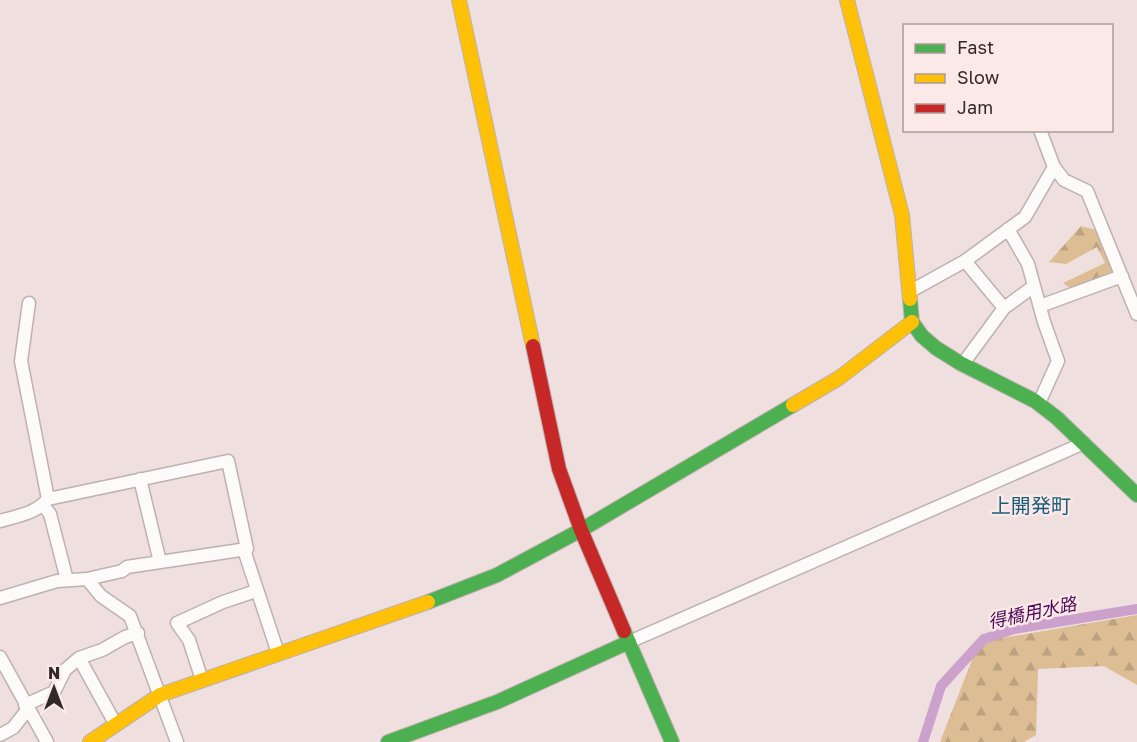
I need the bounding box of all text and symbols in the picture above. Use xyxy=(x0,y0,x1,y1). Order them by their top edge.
legend xyxy=(903,24,1113,132)
text: Fast xyxy=(957,36,994,58)
text: Slow xyxy=(957,66,1000,88)
text: Jam xyxy=(957,96,993,118)
district label: 上開発町 xyxy=(991,493,1071,517)
water label: 得橋用水路 xyxy=(986,591,1080,632)
north arrow xyxy=(24,658,84,718)
text: N xyxy=(48,663,60,683)

